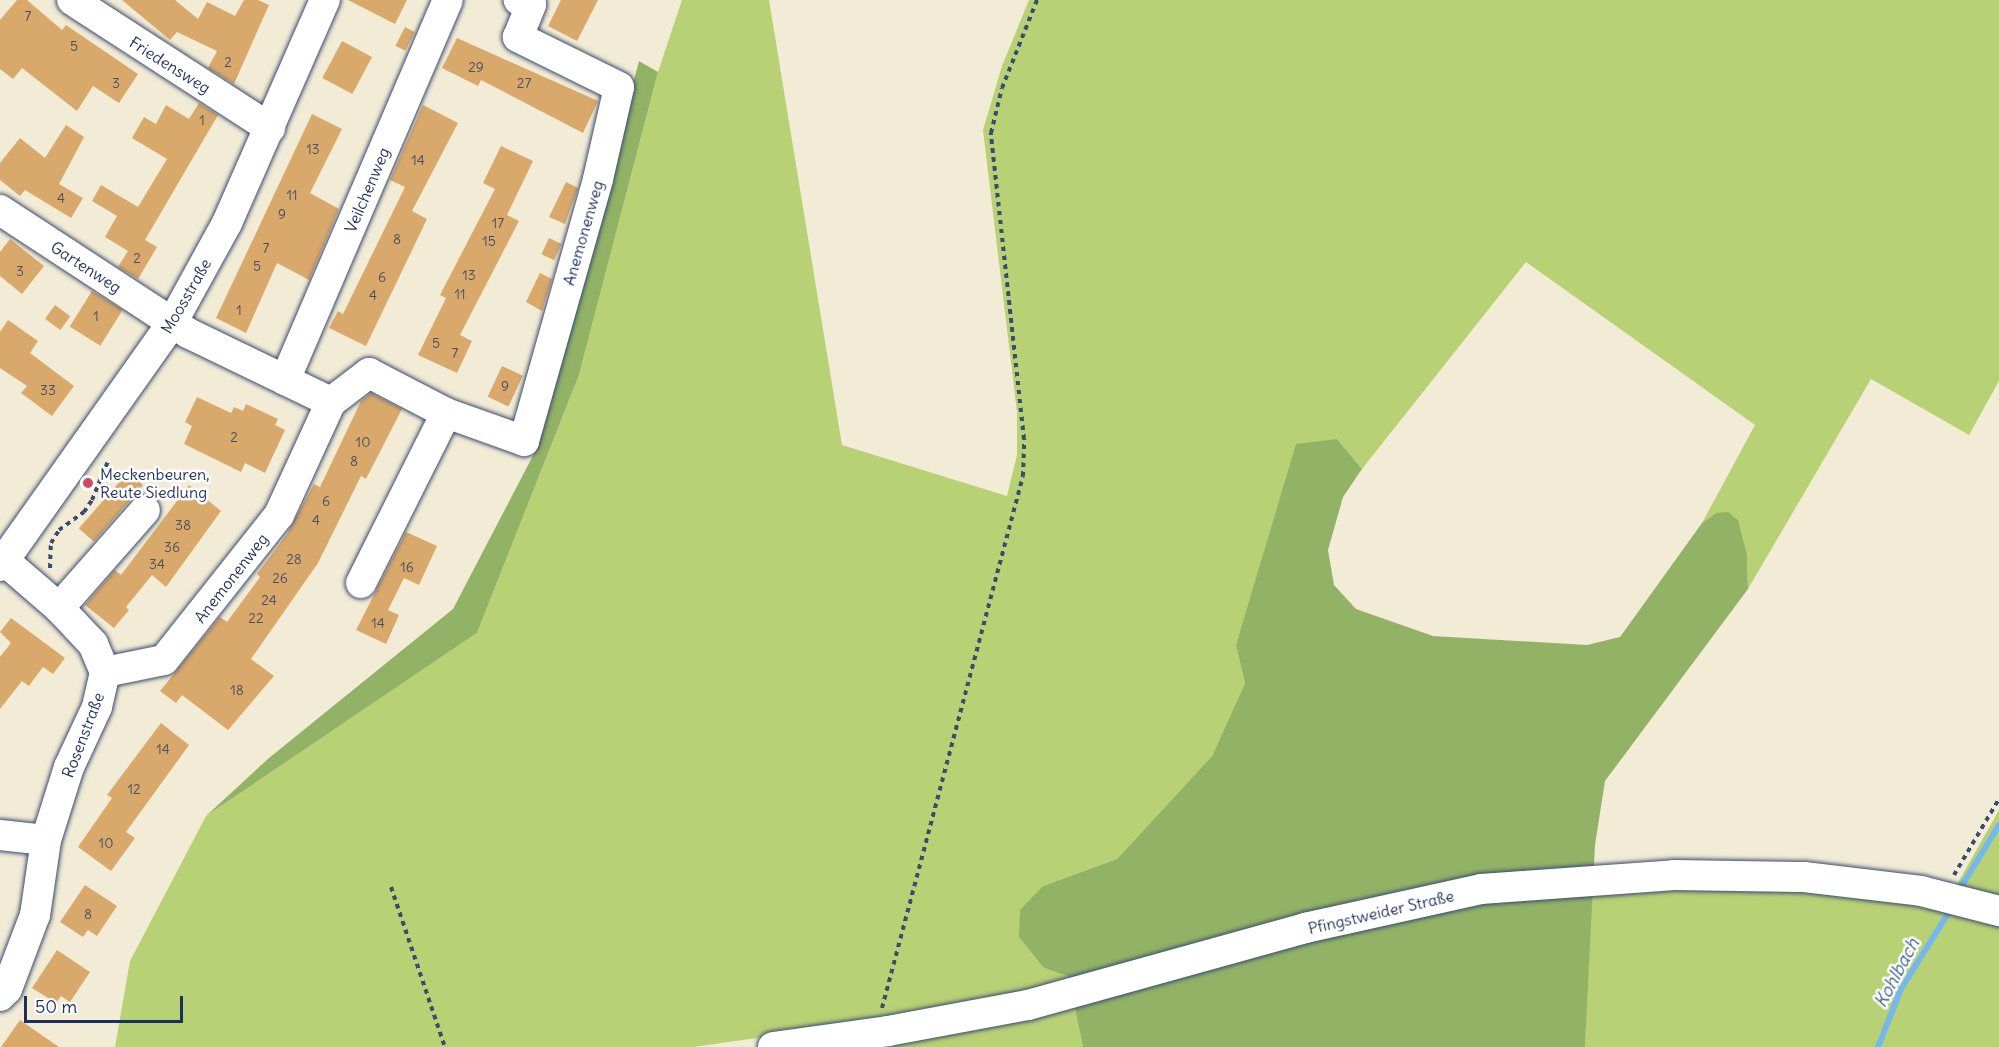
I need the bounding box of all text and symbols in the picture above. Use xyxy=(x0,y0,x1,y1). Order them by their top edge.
house number: 7 xyxy=(25,8,31,24)
street label: Friedensweg xyxy=(126,33,214,97)
house number: 5 xyxy=(70,38,78,54)
house number: 2 xyxy=(224,54,232,70)
house number: 29 xyxy=(468,59,484,75)
house number: 3 xyxy=(112,75,120,91)
house number: 27 xyxy=(517,75,531,91)
house number: 1 xyxy=(199,112,205,128)
house number: 13 xyxy=(306,141,320,157)
street label: Veilchenweg xyxy=(340,145,394,235)
house number: 14 xyxy=(411,152,425,168)
street label: Anemonenweg xyxy=(559,178,607,288)
house number: 11 xyxy=(286,187,298,203)
house number: 4 xyxy=(57,190,65,206)
house number: 9 xyxy=(278,206,286,222)
house number: 17 xyxy=(492,215,504,231)
house number: 8 xyxy=(393,231,401,247)
house number: 15 xyxy=(482,233,496,249)
street label: Gartenweg xyxy=(47,237,125,297)
house number: 7 xyxy=(263,240,269,256)
house number: 2 xyxy=(133,250,141,266)
street label: Moosstraße xyxy=(157,255,215,337)
house number: 5 xyxy=(253,258,261,274)
house number: 3 xyxy=(16,263,24,279)
house number: 13 xyxy=(462,267,476,283)
house number: 6 xyxy=(378,269,386,285)
house number: 11 xyxy=(454,286,466,302)
house number: 4 xyxy=(369,287,377,303)
house number: 1 xyxy=(236,302,242,318)
house number: 1 xyxy=(93,308,99,324)
house number: 5 xyxy=(432,335,440,351)
house number: 7 xyxy=(452,345,458,361)
house number: 9 xyxy=(501,378,509,394)
house number: 33 xyxy=(40,382,56,398)
house number: 2 xyxy=(230,429,238,445)
house number: 10 xyxy=(356,434,370,450)
house number: 8 xyxy=(350,453,358,469)
place label: Meckenbeuren, Reute Siedlung xyxy=(100,464,210,502)
marker: Meckenbeuren, Reute Siedlung xyxy=(81,476,95,490)
house number: 6 xyxy=(322,493,330,509)
house number: 4 xyxy=(312,512,320,528)
house number: 38 xyxy=(175,517,191,533)
street label: Anemonenweg xyxy=(190,529,272,627)
house number: 36 xyxy=(164,539,180,555)
house number: 28 xyxy=(286,551,302,567)
house number: 34 xyxy=(149,556,165,572)
house number: 16 xyxy=(400,559,414,575)
house number: 26 xyxy=(272,570,288,586)
house number: 24 xyxy=(261,592,277,608)
house number: 22 xyxy=(248,610,264,626)
house number: 14 xyxy=(371,615,385,631)
house number: 18 xyxy=(230,682,244,698)
street label: Rosenstraße xyxy=(58,690,108,780)
house number: 14 xyxy=(156,741,170,757)
house number: 12 xyxy=(127,781,141,797)
house number: 10 xyxy=(99,835,113,851)
street label: Pfingstweider Straße xyxy=(1306,886,1456,938)
house number: 8 xyxy=(84,906,92,922)
water label: Kohlbach xyxy=(1870,935,1924,1011)
scale bar xyxy=(27,984,186,1022)
text: 50 m xyxy=(35,995,77,1018)

